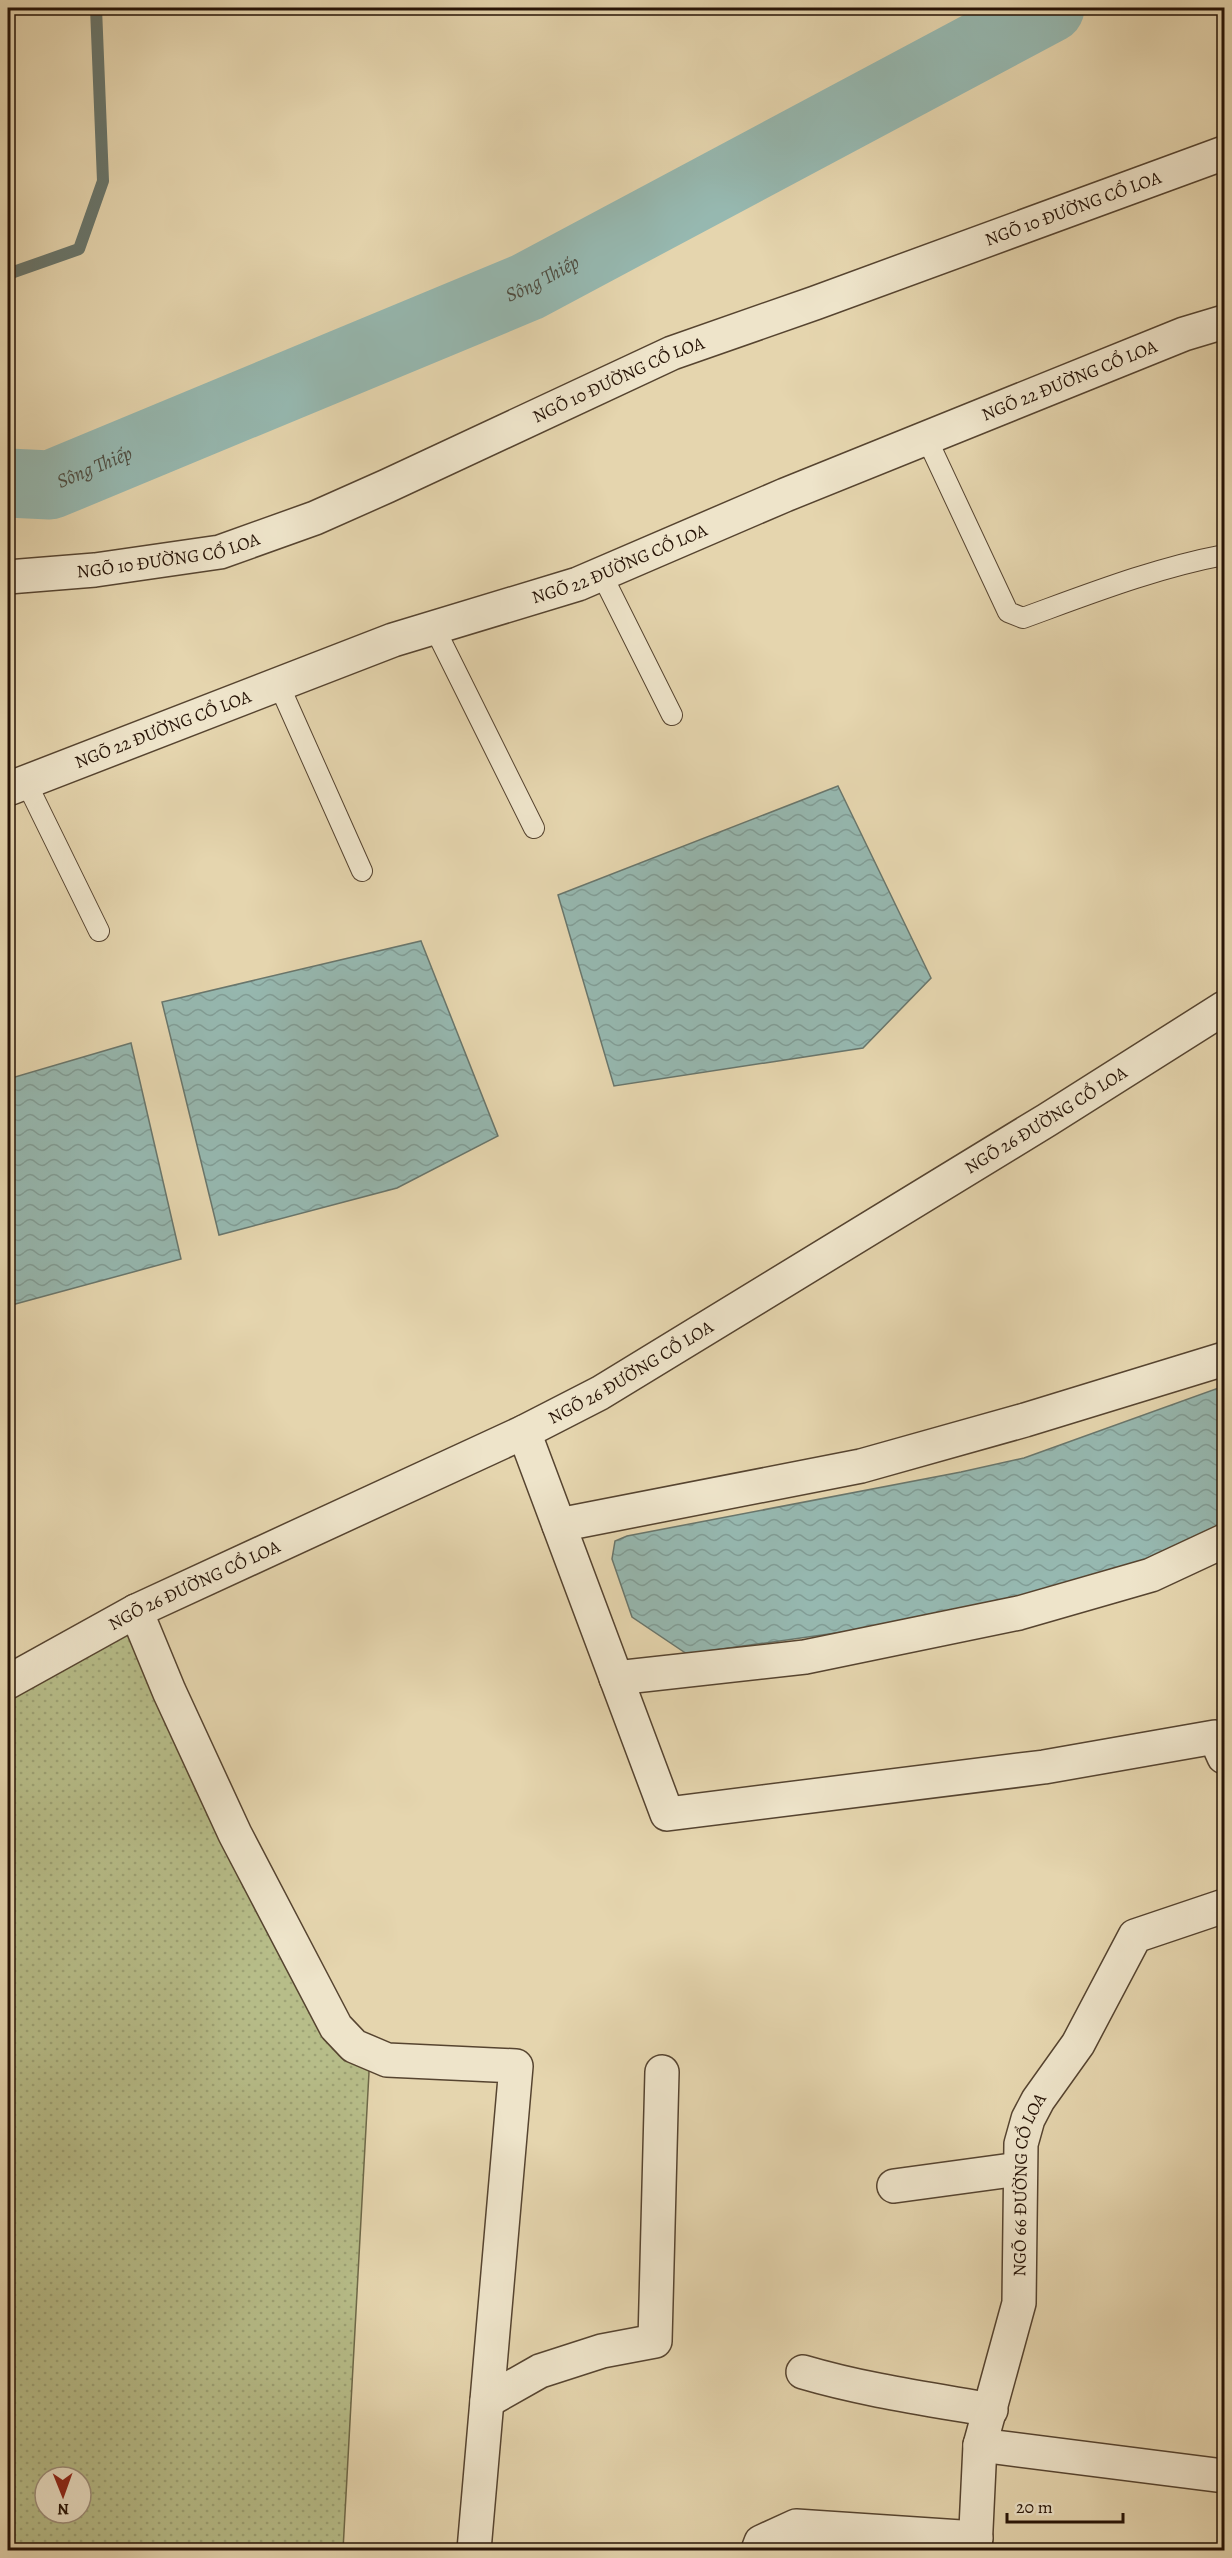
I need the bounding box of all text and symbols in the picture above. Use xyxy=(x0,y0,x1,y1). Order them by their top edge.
street label: NGÕ 10 ĐƯỜNG CỔ LOA xyxy=(982,165,1165,252)
water label: Sông Thiếp xyxy=(501,249,584,308)
street label: NGÕ 10 ĐƯỜNG CỔ LOA xyxy=(529,331,708,428)
street label: NGÕ 22 ĐƯỜNG CỔ LOA xyxy=(978,334,1161,426)
water label: Sông Thiếp xyxy=(53,439,136,495)
street label: NGÕ 22 ĐƯỜNG CỔ LOA xyxy=(529,518,711,609)
street label: NGÕ 10 ĐƯỜNG CỔ LOA xyxy=(76,527,263,583)
street label: NGÕ 22 ĐƯỜNG CỔ LOA xyxy=(71,684,255,774)
street label: NGÕ 26 ĐƯỜNG CỔ LOA xyxy=(960,1060,1132,1179)
street label: NGÕ 26 ĐƯỜNG CỔ LOA xyxy=(544,1315,718,1430)
street label: NGÕ 26 ĐƯỜNG CỔ LOA xyxy=(104,1534,284,1636)
street label: NGÕ 66 ĐƯỜNG CỔ LOA xyxy=(1007,2087,1052,2277)
north arrow xyxy=(33,2465,93,2525)
scale bar xyxy=(1007,2486,1122,2524)
text: 20 m xyxy=(1016,2495,1053,2519)
text: N xyxy=(57,2498,69,2520)

